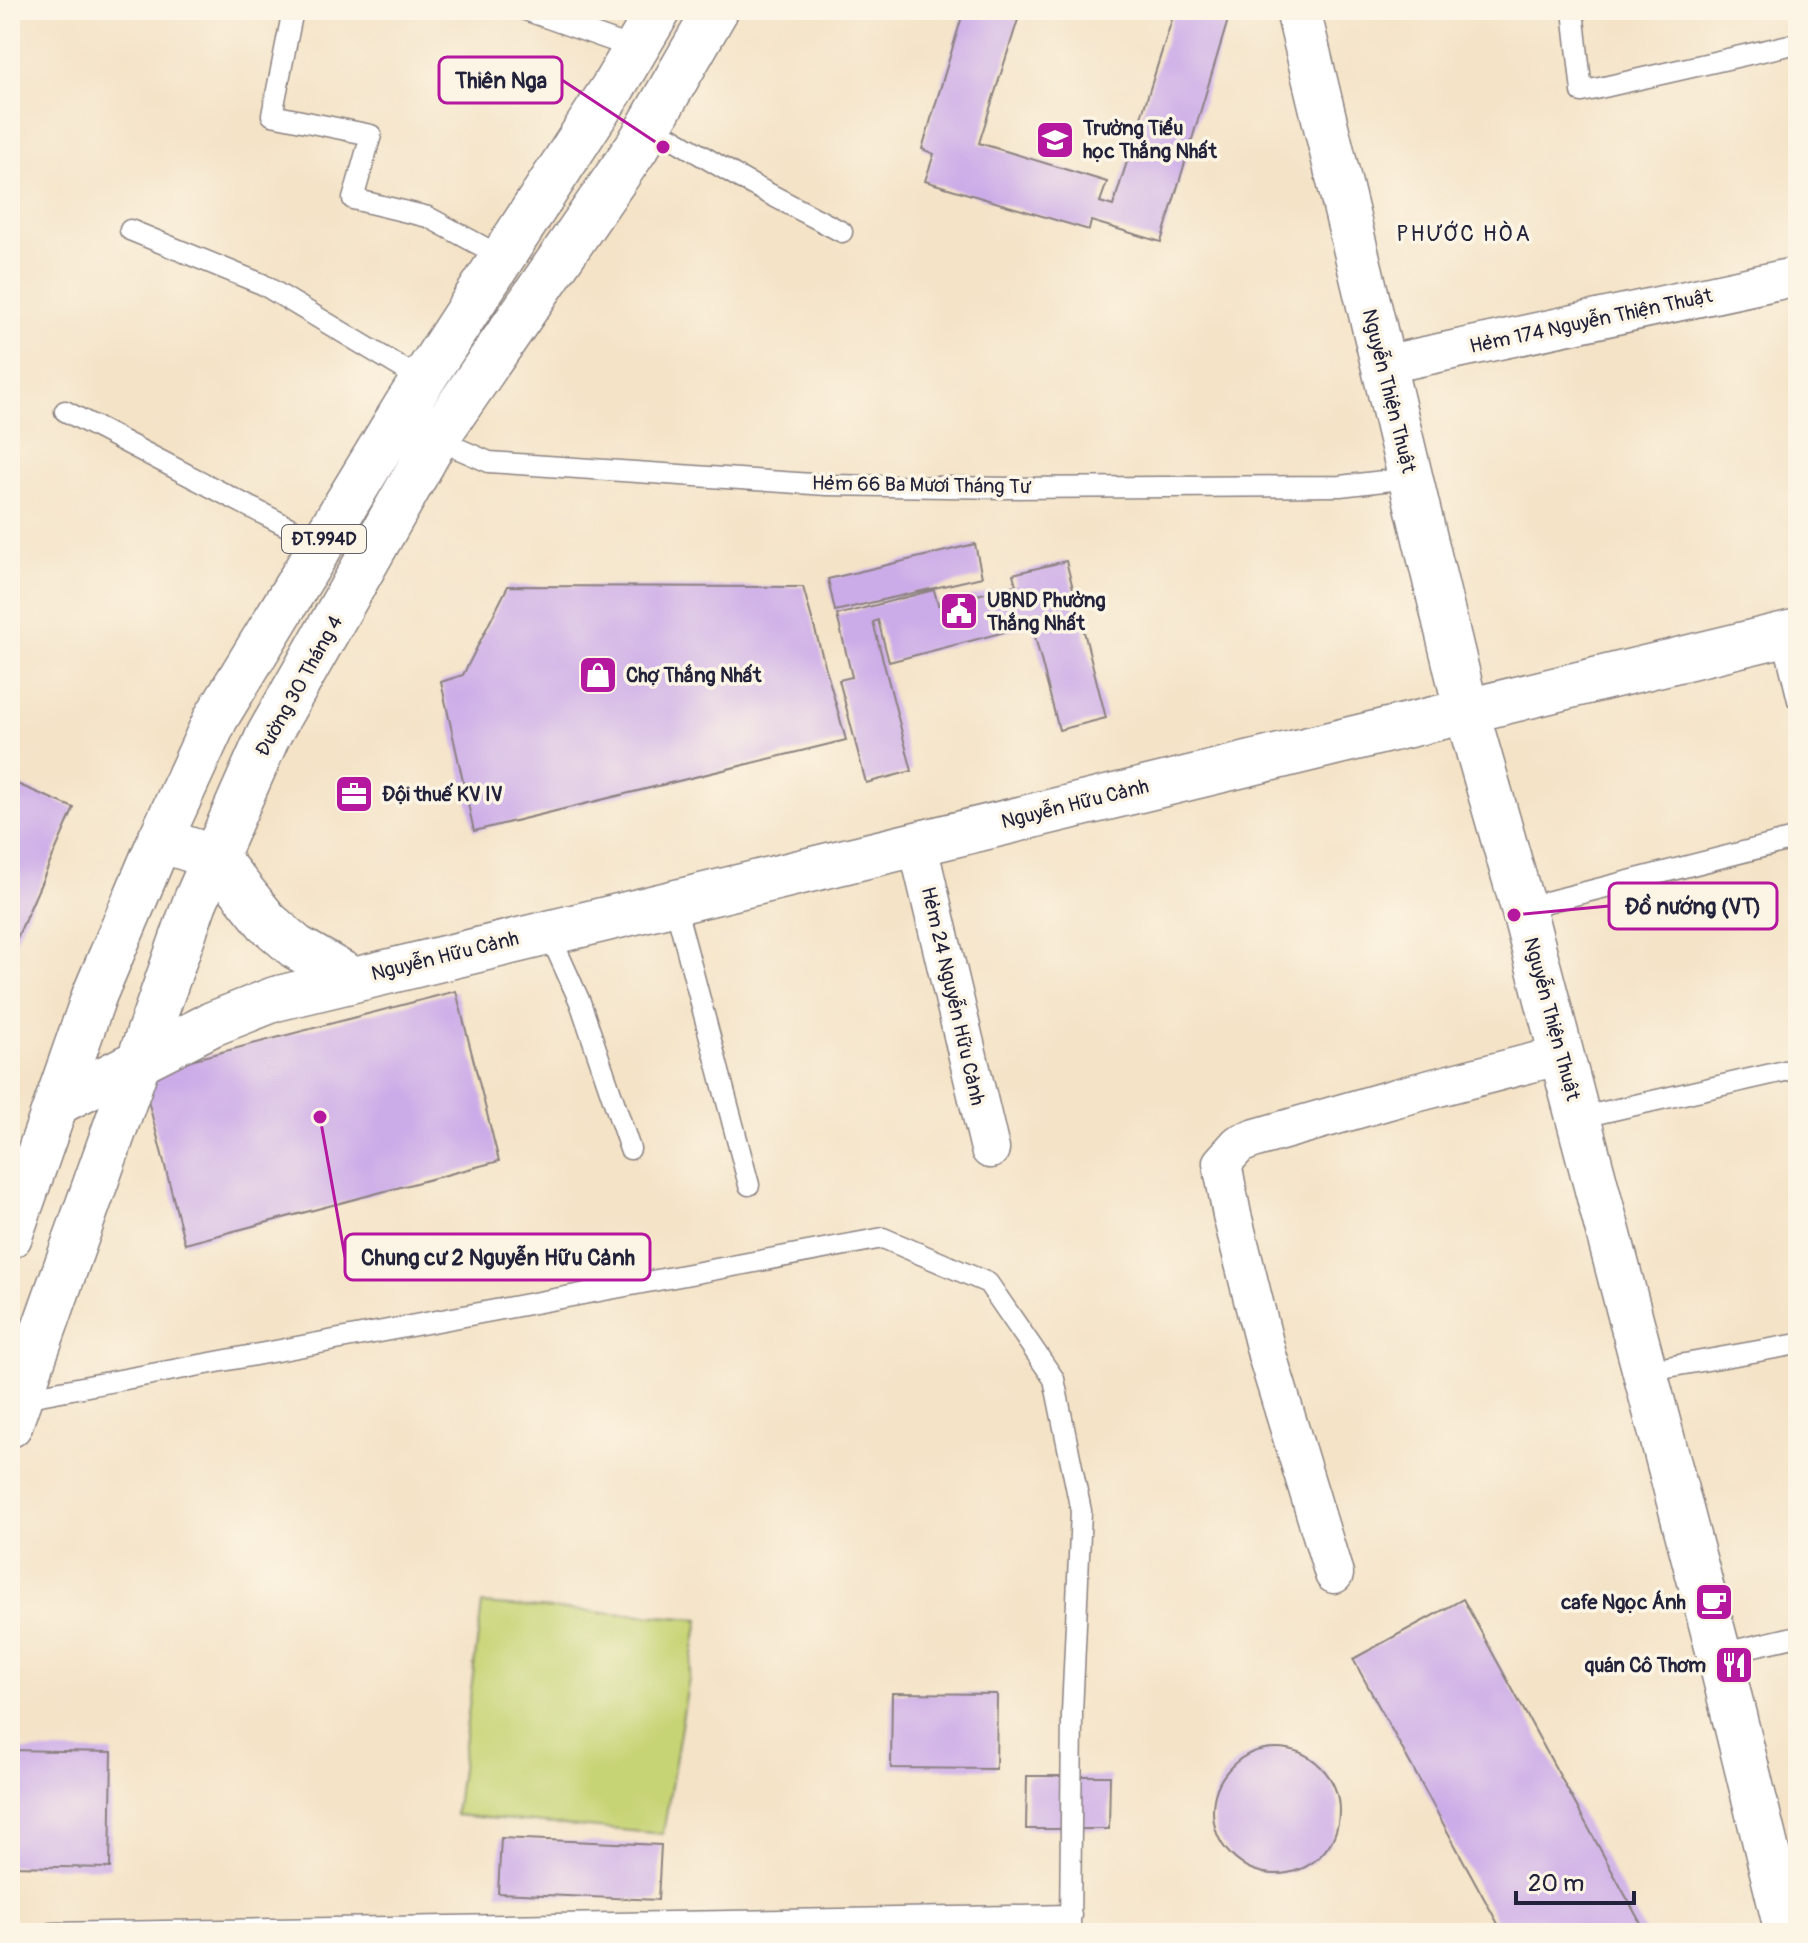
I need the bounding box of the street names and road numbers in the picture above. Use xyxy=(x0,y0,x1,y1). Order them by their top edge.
street label: Hẻm 174 Nguyễn Thiện Thuật xyxy=(1467,283,1716,359)
street label: Nguyễn Thiện Thuật xyxy=(1357,307,1422,476)
street label: Hẻm 66 Ba Mươi Tháng Tư xyxy=(812,471,1032,499)
road number: ĐT.994D xyxy=(282,525,366,553)
street label: Đường 30 Tháng 4 xyxy=(250,611,348,761)
street label: Nguyễn Hữu Cảnh xyxy=(999,774,1151,834)
street label: Hẻm 24 Nguyễn Hữu Cảnh xyxy=(916,884,990,1108)
street label: Nguyễn Hữu Cảnh xyxy=(369,926,521,986)
street label: Nguyễn Thiện Thuật xyxy=(1518,935,1586,1104)

